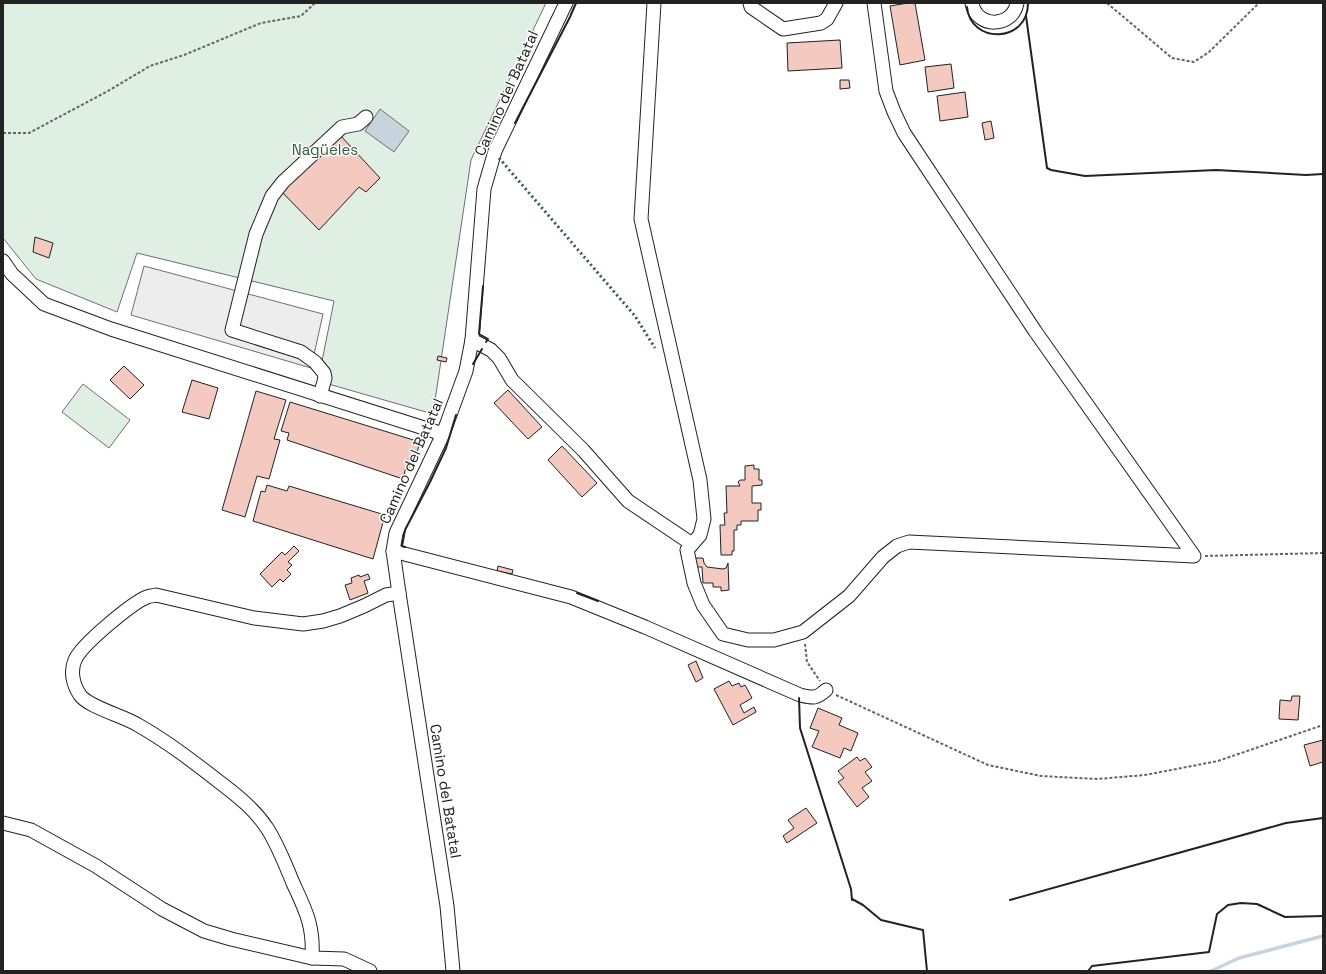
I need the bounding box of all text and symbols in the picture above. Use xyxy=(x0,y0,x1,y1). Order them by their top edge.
street label: Camino del Batatal xyxy=(470,27,542,159)
park label: Nagüeles xyxy=(292,140,358,159)
street label: Camino del Batatal xyxy=(375,395,447,527)
street label: Camino del Batatal xyxy=(426,723,466,859)

